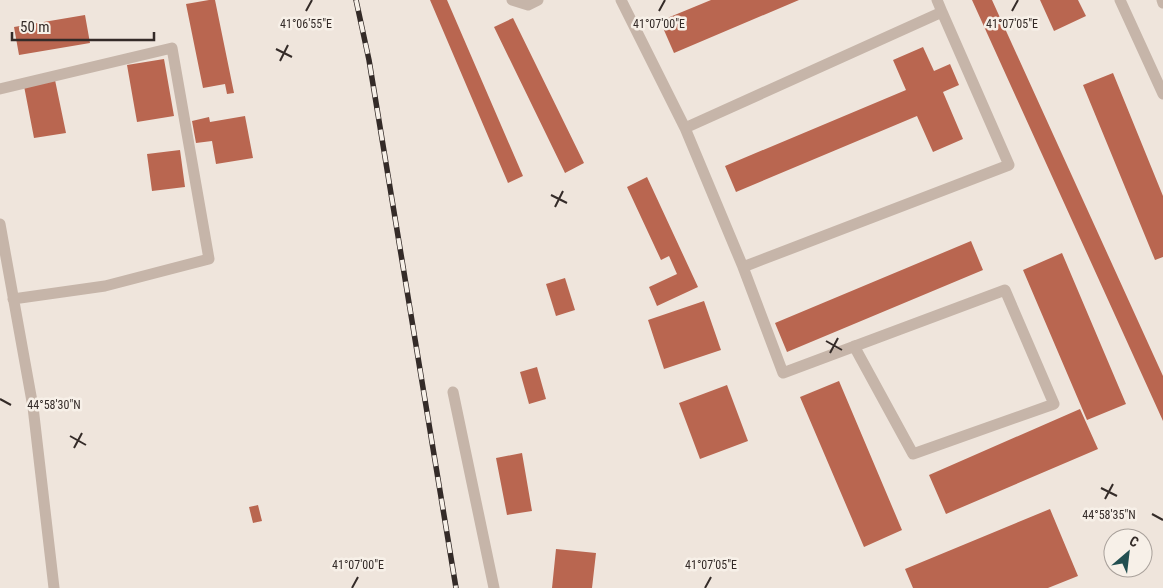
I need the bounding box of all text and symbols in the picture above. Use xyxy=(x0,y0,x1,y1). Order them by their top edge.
scale bar xyxy=(12,10,155,42)
text: 41°06'55"E xyxy=(280,17,332,31)
text: 41°07'00"E xyxy=(633,17,685,31)
text: 41°07'05"E xyxy=(986,17,1038,31)
text: 50 m xyxy=(20,18,50,36)
text: 44°58'30"N xyxy=(27,398,81,412)
text: 44°58'35"N xyxy=(1082,508,1136,522)
north arrow xyxy=(1103,528,1153,578)
text: С xyxy=(1127,533,1141,550)
text: 41°07'00"E xyxy=(332,558,384,572)
text: 41°07'05"E xyxy=(685,558,737,572)

